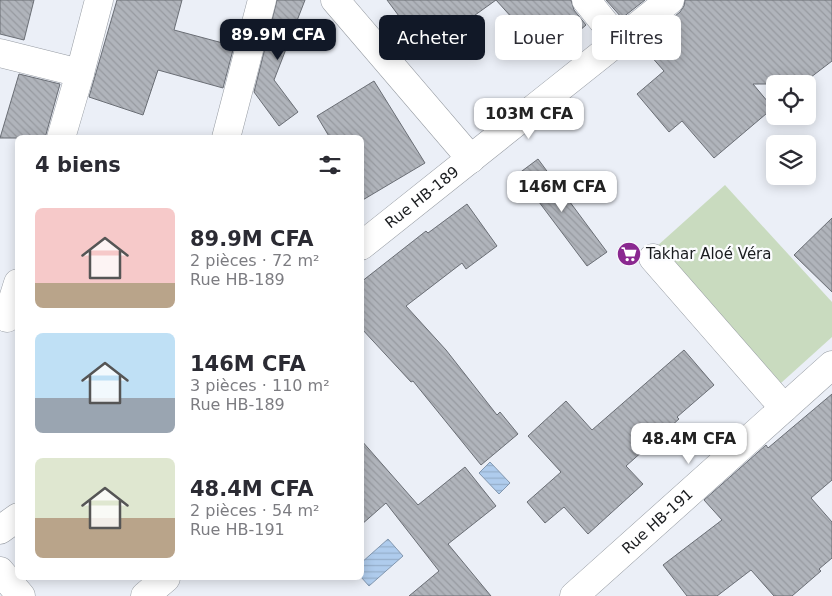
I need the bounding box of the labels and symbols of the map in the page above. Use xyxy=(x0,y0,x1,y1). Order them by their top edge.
pin: 89.9M CFA xyxy=(221,18,335,61)
pin: 103M CFA xyxy=(477,98,581,140)
street label: Rue HB-189 xyxy=(382,163,462,232)
pin: 146M CFA xyxy=(510,170,614,213)
supermarket icon: Takhar Aloé Véra xyxy=(616,241,642,267)
place label: Takhar Aloé Véra xyxy=(645,245,771,263)
pin: 48.4M CFA xyxy=(632,422,746,465)
street label: Rue HB-191 xyxy=(618,485,697,558)

